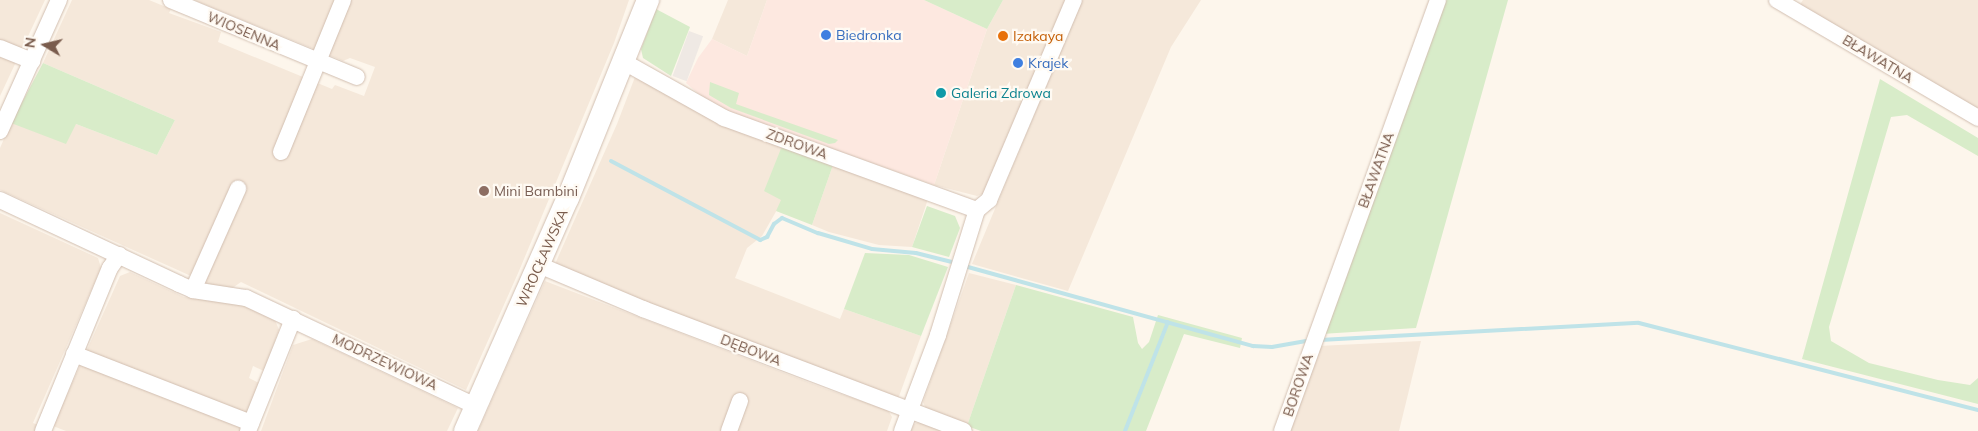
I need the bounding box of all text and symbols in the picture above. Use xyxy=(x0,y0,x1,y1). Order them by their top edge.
street label: WIOSENNA xyxy=(205,8,283,54)
north arrow xyxy=(20,20,70,70)
place label: Biedronka xyxy=(836,27,902,43)
place label: Izakaya xyxy=(1013,28,1063,44)
marker: Biedronka xyxy=(820,29,832,41)
marker: Izakaya xyxy=(997,30,1009,42)
street label: BŁAWATNA xyxy=(1840,31,1916,87)
text: N xyxy=(20,36,40,49)
place label: Krajek xyxy=(1028,55,1068,71)
marker: Krajek xyxy=(1012,57,1024,69)
place label: Galeria Zdrowa xyxy=(951,85,1051,101)
marker: Galeria Zdrowa xyxy=(935,87,947,99)
street label: ZDROWA xyxy=(764,125,830,163)
street label: BŁAWATNA xyxy=(1354,130,1398,210)
place label: Mini Bambini xyxy=(494,183,578,199)
marker: Mini Bambini xyxy=(478,185,490,197)
street label: WROCŁAWSKA xyxy=(513,206,571,310)
street label: MODRZEWIOWA xyxy=(330,330,440,394)
street label: DĘBOWA xyxy=(718,331,784,369)
street label: BOROWA xyxy=(1279,351,1317,419)

